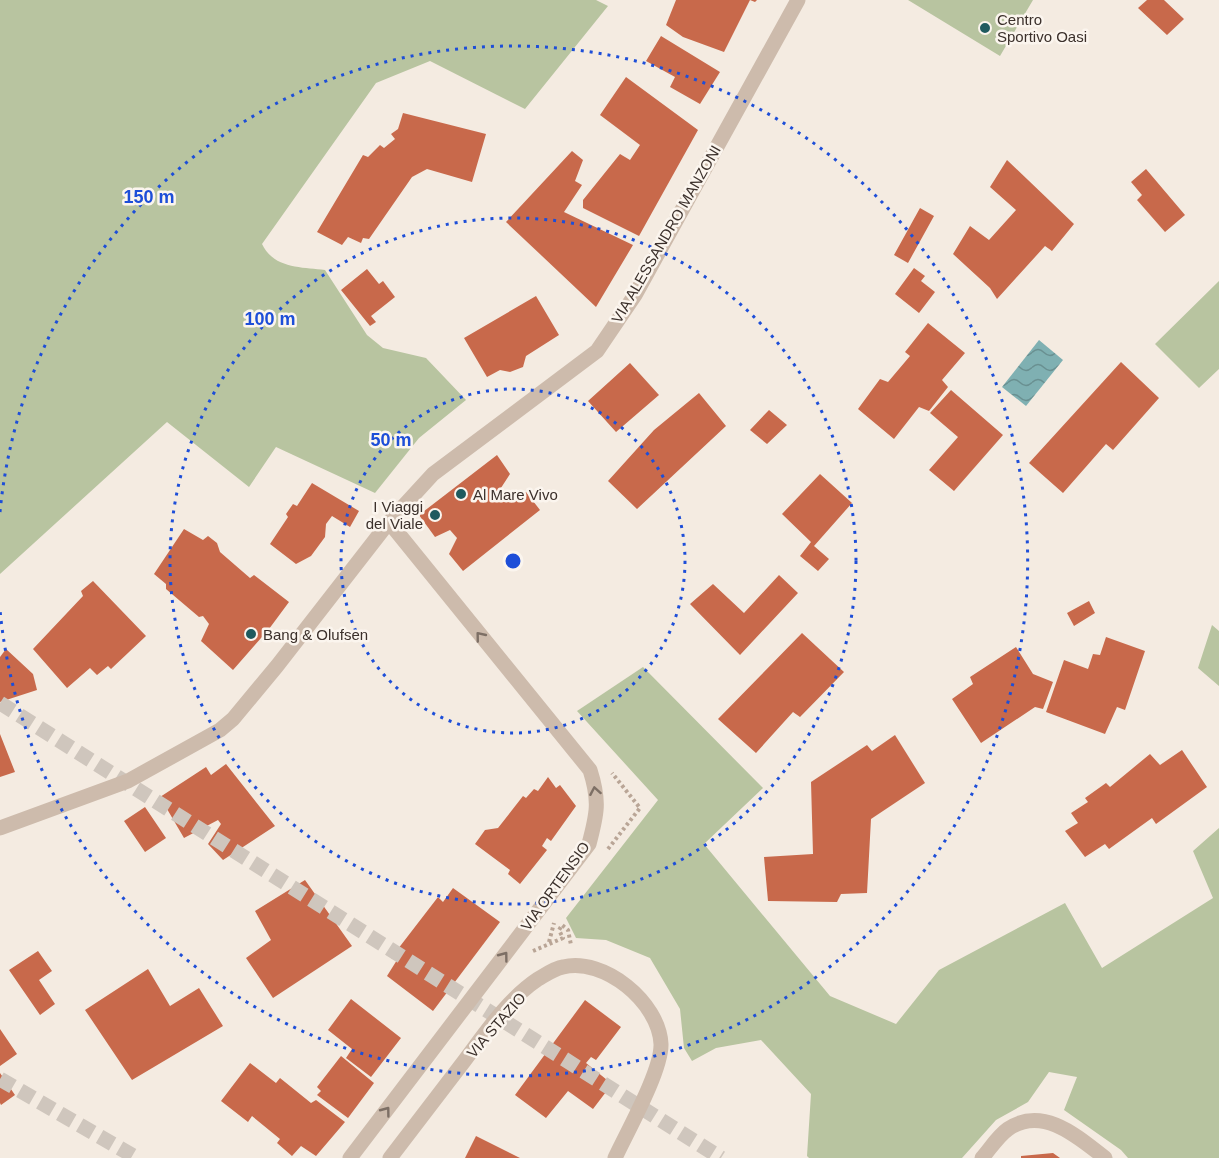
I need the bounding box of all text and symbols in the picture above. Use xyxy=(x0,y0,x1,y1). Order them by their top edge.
place label: Centro Sportivo Oasi xyxy=(997,11,1087,45)
marker: Centro Sportivo Oasi xyxy=(978,21,992,35)
street label: VIA ALESSANDRO MANZONI xyxy=(608,142,724,326)
text: 150 m xyxy=(123,187,175,207)
text: 100 m xyxy=(244,309,296,329)
text: 50 m xyxy=(370,430,412,450)
place label: Al Mare Vivo xyxy=(473,486,558,503)
marker: Al Mare Vivo xyxy=(454,487,468,501)
place label: I Viaggi del Viale xyxy=(366,498,423,532)
marker: I Viaggi del Viale xyxy=(428,508,442,522)
centre of rings xyxy=(503,551,523,571)
place label: Bang & Olufsen xyxy=(263,626,368,643)
marker: Bang & Olufsen xyxy=(244,627,258,641)
one-way arrow xyxy=(476,632,487,643)
one-way arrow xyxy=(590,786,602,796)
street label: VIA ORTENSIO xyxy=(517,838,593,934)
one-way arrow xyxy=(496,952,507,963)
street label: VIA STAZIO xyxy=(463,989,529,1061)
one-way arrow xyxy=(379,1107,390,1118)

